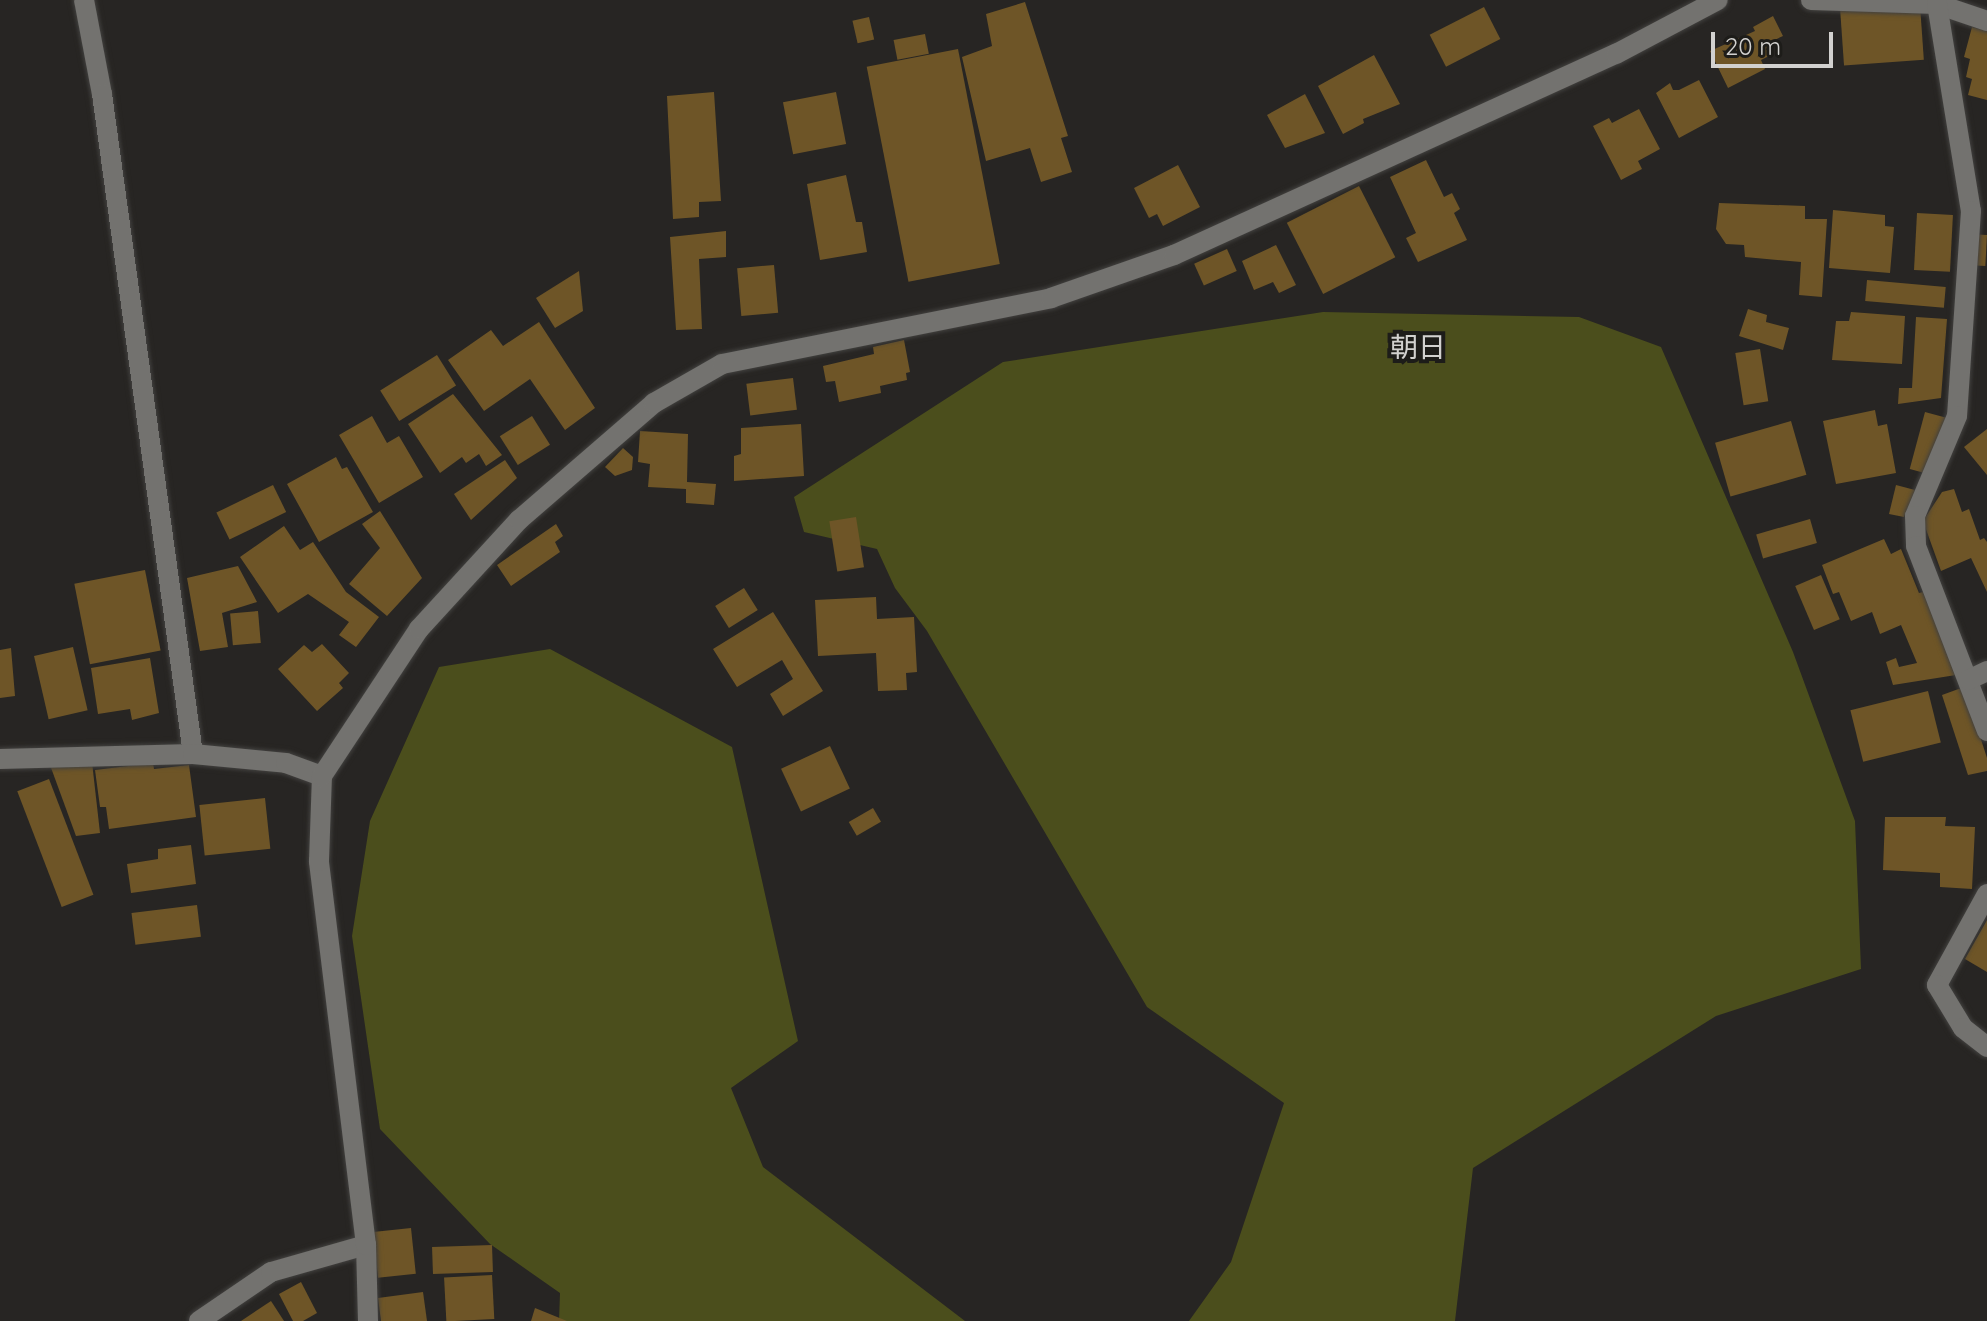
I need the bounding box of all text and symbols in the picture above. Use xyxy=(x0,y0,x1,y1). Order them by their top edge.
scale bar xyxy=(1715,16,1837,66)
text: 20 m xyxy=(1725,31,1781,61)
district label: 朝日 xyxy=(1390,330,1446,364)

